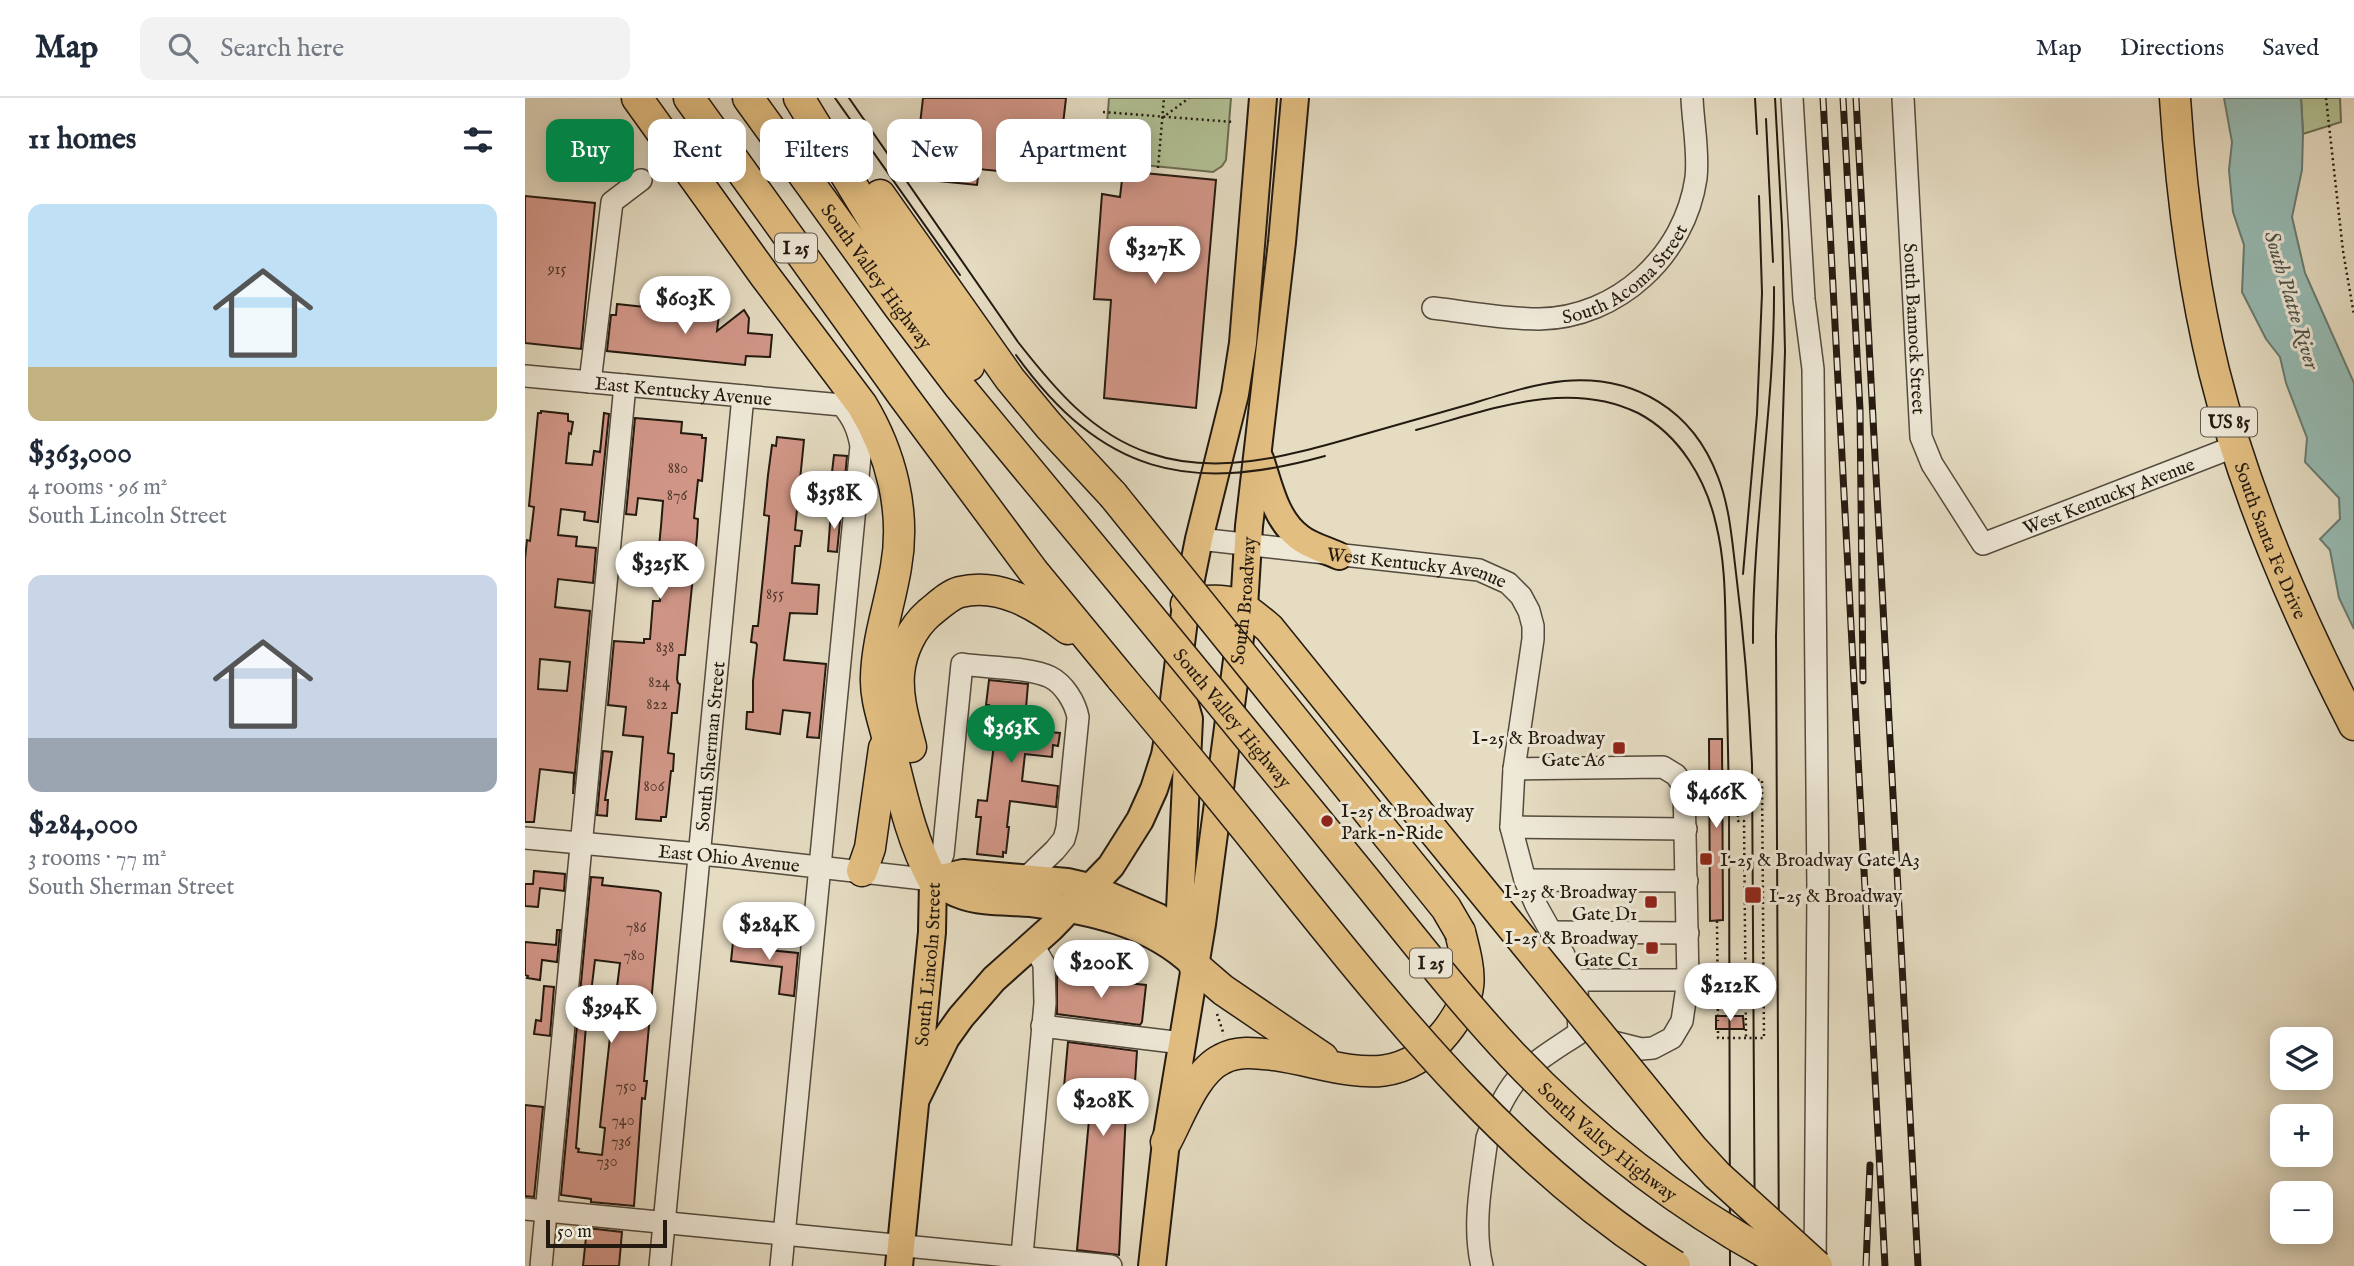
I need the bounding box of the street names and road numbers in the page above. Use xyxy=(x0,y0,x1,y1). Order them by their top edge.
street label: South Valley Highway xyxy=(815,200,937,355)
street label: South Acoma Street xyxy=(1560,220,1694,331)
road number: I 25 xyxy=(775,233,817,262)
street label: South Bannock Street xyxy=(1897,242,1930,416)
street label: East Kentucky Avenue xyxy=(594,372,773,413)
road number: US 85 xyxy=(2201,408,2257,436)
street label: West Kentucky Avenue xyxy=(2020,453,2199,541)
street label: South Santa Fe Drive xyxy=(2228,460,2311,624)
street label: South Broadway xyxy=(1227,535,1262,666)
street label: West Kentucky Avenue xyxy=(1326,543,1510,595)
street label: South Valley Highway xyxy=(1167,644,1296,794)
street label: South Sherman Street xyxy=(692,660,732,833)
street label: East Ohio Avenue xyxy=(657,840,801,879)
street label: South Lincoln Street xyxy=(911,882,947,1048)
road number: I 25 xyxy=(1410,948,1452,978)
street label: South Valley Highway xyxy=(1532,1078,1682,1208)

